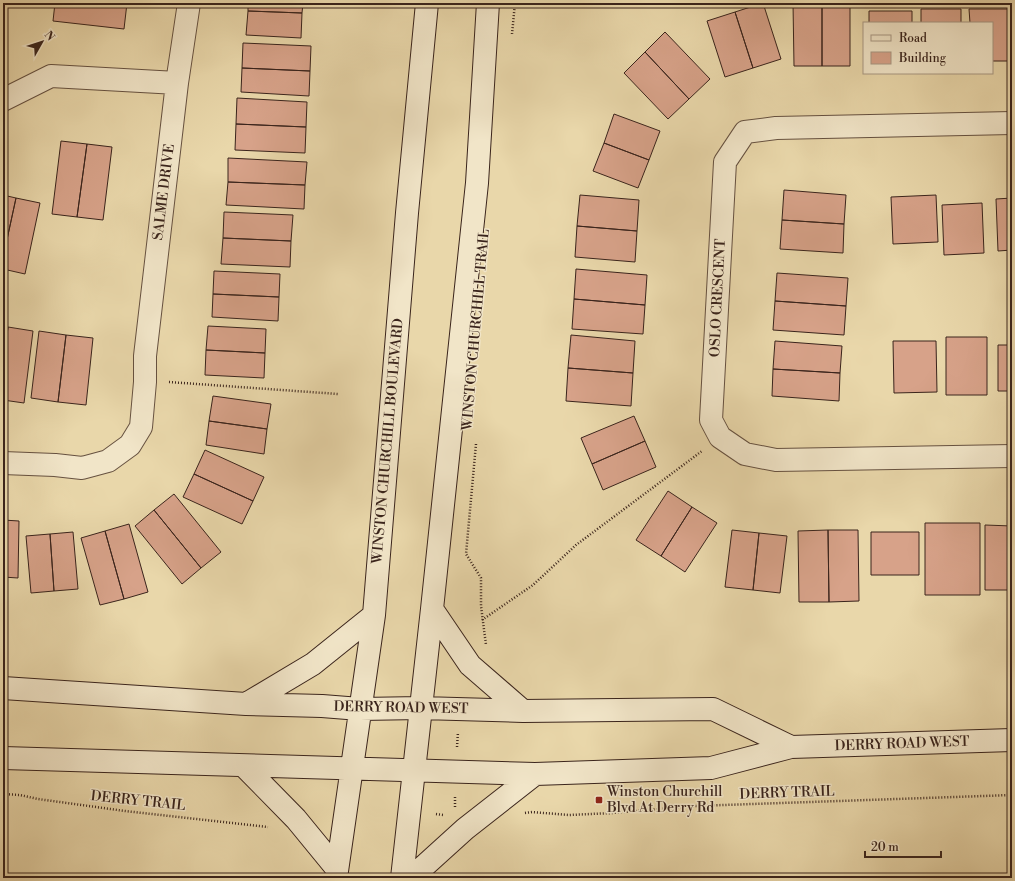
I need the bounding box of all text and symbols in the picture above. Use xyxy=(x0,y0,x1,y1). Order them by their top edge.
north arrow xyxy=(22,22,62,62)
legend xyxy=(863,22,993,74)
text: N xyxy=(41,29,57,44)
text: Road xyxy=(899,31,927,46)
text: Building xyxy=(898,51,947,66)
street label: SALME DRIVE xyxy=(149,143,179,241)
street label: WINSTON CHURCHILL TRAIL xyxy=(458,228,494,433)
street label: OSLO CRESCENT xyxy=(706,238,730,358)
street label: WINSTON CHURCHILL BOULEVARD xyxy=(368,317,408,566)
street label: DERRY ROAD WEST xyxy=(333,698,469,718)
street label: DERRY ROAD WEST xyxy=(834,733,970,755)
street label: DERRY TRAIL xyxy=(739,782,835,804)
place label: Winston Churchill Blvd At Derry Rd xyxy=(606,783,722,817)
street label: DERRY TRAIL xyxy=(90,787,186,815)
marker: Winston Churchill Blvd At Derry Rd xyxy=(594,795,604,805)
scale bar xyxy=(865,833,941,859)
text: 20 m xyxy=(871,840,899,855)

